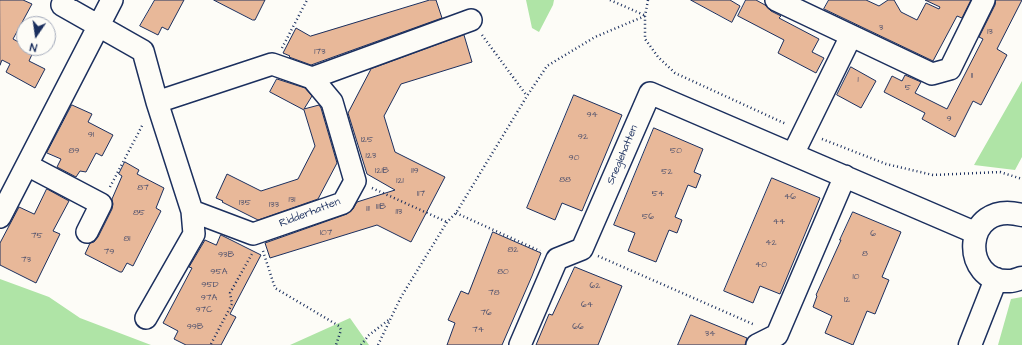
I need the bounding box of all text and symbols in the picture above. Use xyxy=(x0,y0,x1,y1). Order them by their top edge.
north arrow xyxy=(16,16,56,56)
house number: 3 xyxy=(879,23,883,33)
house number: 13 xyxy=(987,27,993,37)
text: N xyxy=(28,39,38,55)
house number: 173 xyxy=(314,47,326,57)
house number: 11 xyxy=(971,71,973,81)
house number: 1 xyxy=(857,75,859,85)
house number: 5 xyxy=(905,83,911,93)
house number: 94 xyxy=(586,110,598,120)
house number: 9 xyxy=(946,114,952,124)
street label: Sneglehatten xyxy=(605,123,641,187)
house number: 91 xyxy=(88,130,94,140)
house number: 92 xyxy=(578,132,588,142)
house number: 125 xyxy=(361,135,373,145)
house number: 89 xyxy=(69,146,79,156)
house number: 50 xyxy=(670,146,682,156)
house number: 123 xyxy=(366,151,376,161)
house number: 90 xyxy=(569,153,579,163)
house number: 121B xyxy=(375,166,389,176)
house number: 119 xyxy=(411,166,419,176)
house number: 52 xyxy=(661,167,673,177)
house number: 88 xyxy=(559,175,571,185)
house number: 121 xyxy=(396,176,404,186)
house number: 87 xyxy=(137,183,149,193)
house number: 117 xyxy=(417,189,425,199)
house number: 54 xyxy=(652,189,664,199)
house number: 46 xyxy=(784,192,796,202)
street label: Ridderhatten xyxy=(278,195,342,231)
house number: 131 xyxy=(289,195,295,205)
house number: 135 xyxy=(239,198,251,208)
house number: 133 xyxy=(269,200,279,210)
house number: 111B xyxy=(376,202,386,212)
house number: 111 xyxy=(366,204,370,214)
house number: 113 xyxy=(396,207,402,217)
house number: 85 xyxy=(133,208,145,218)
house number: 56 xyxy=(642,212,654,222)
house number: 44 xyxy=(773,217,785,227)
house number: 107 xyxy=(320,228,332,238)
house number: 6 xyxy=(870,229,876,239)
house number: 75 xyxy=(31,231,43,241)
house number: 81 xyxy=(124,234,130,244)
house number: 42 xyxy=(765,238,777,248)
house number: 82 xyxy=(508,245,518,255)
house number: 79 xyxy=(104,247,114,257)
house number: 8 xyxy=(862,249,868,259)
house number: 93B xyxy=(218,250,234,260)
house number: 73 xyxy=(21,255,31,265)
house number: 40 xyxy=(755,260,767,270)
house number: 95A xyxy=(210,267,228,277)
house number: 80 xyxy=(497,267,509,277)
house number: 10 xyxy=(853,272,859,282)
house number: 95D xyxy=(201,280,219,290)
house number: 62 xyxy=(590,281,600,291)
house number: 78 xyxy=(488,288,500,298)
house number: 97A xyxy=(201,293,217,303)
house number: 12 xyxy=(844,295,850,305)
house number: 64 xyxy=(581,300,593,310)
house number: 97C xyxy=(195,305,213,315)
house number: 76 xyxy=(480,308,492,318)
house number: 99B xyxy=(187,322,203,332)
house number: 66 xyxy=(572,322,584,332)
house number: 74 xyxy=(472,325,484,335)
house number: 34 xyxy=(705,329,715,339)

